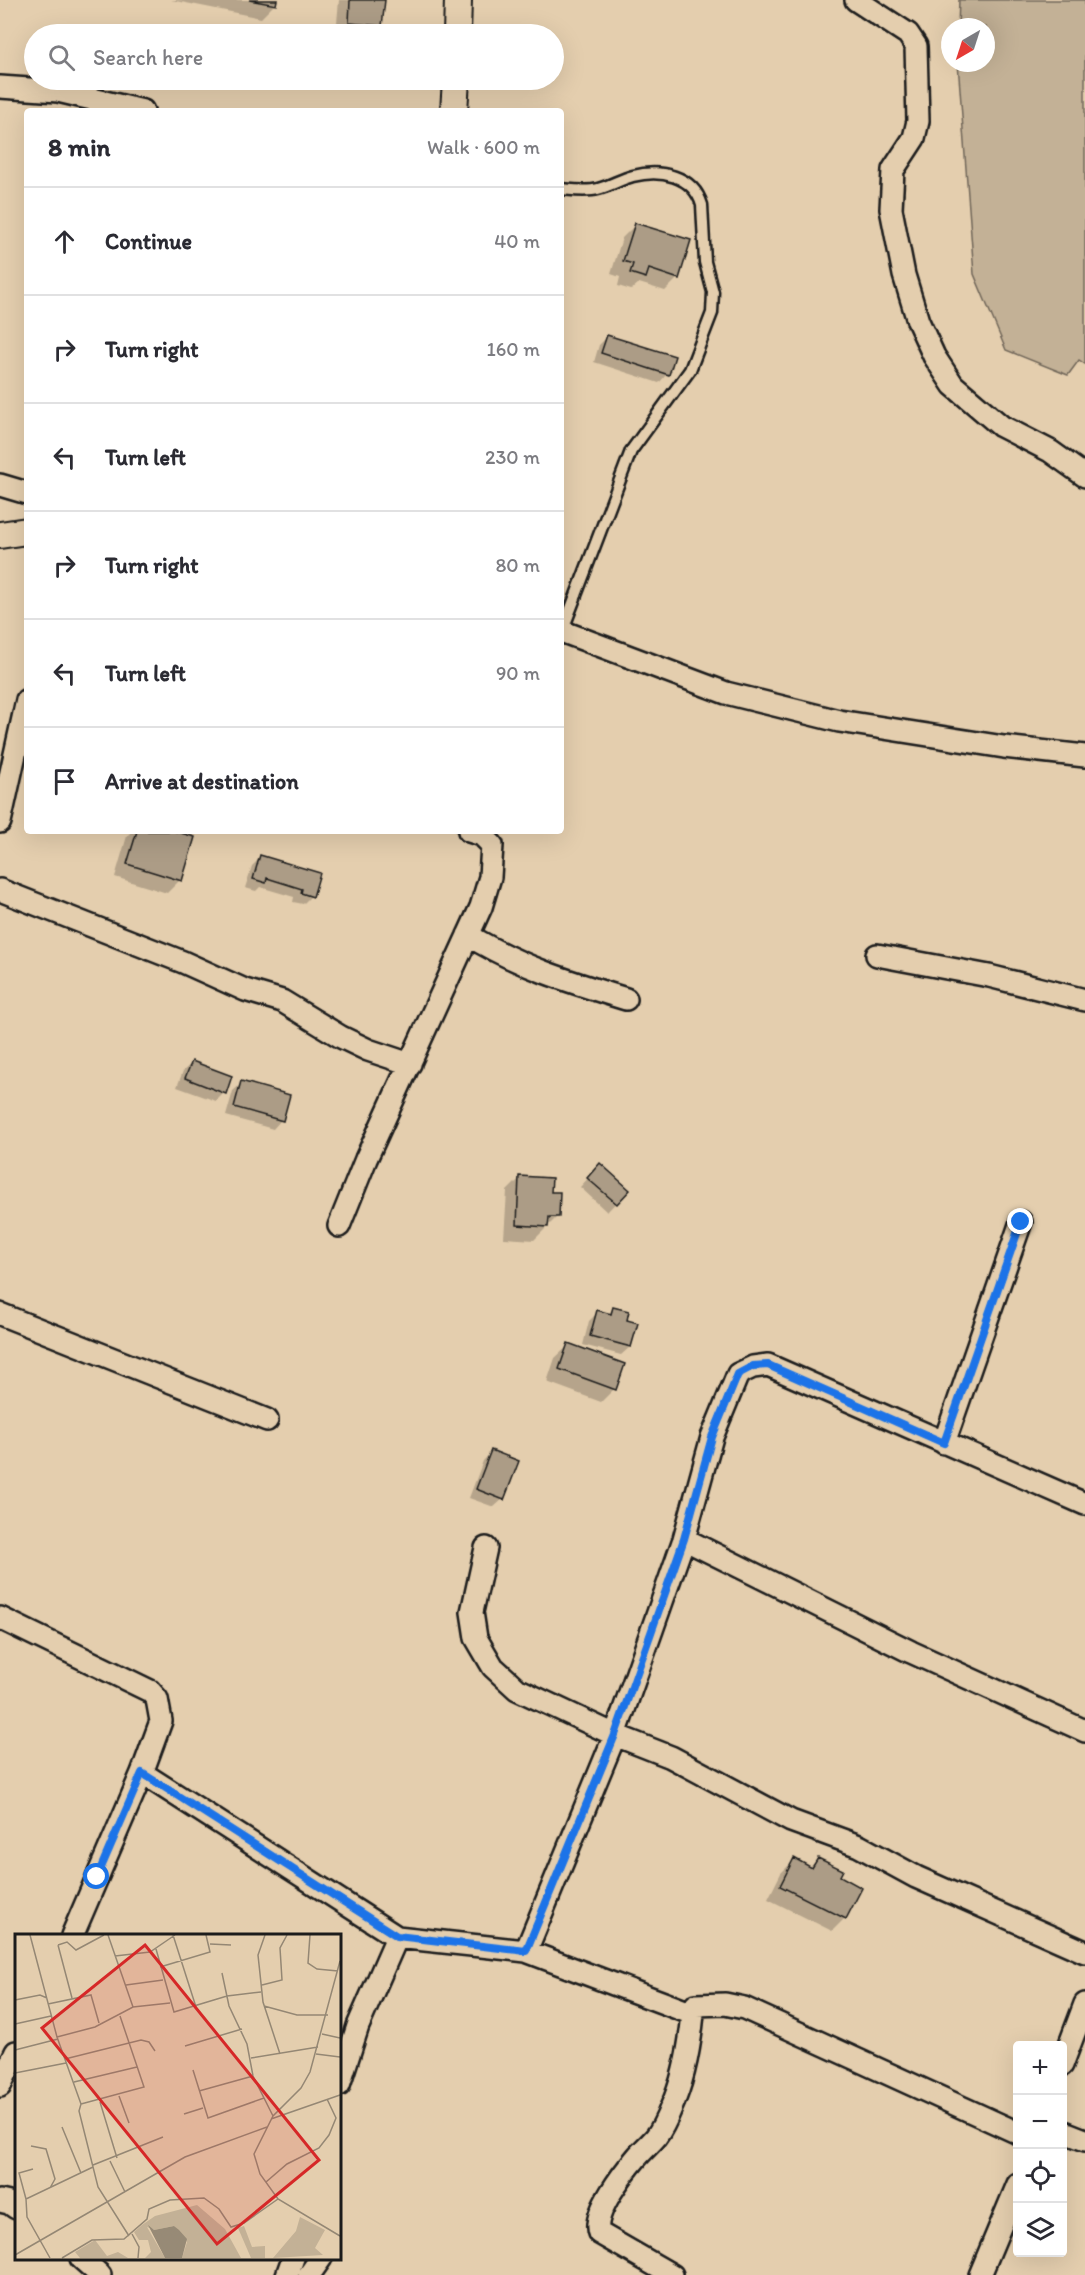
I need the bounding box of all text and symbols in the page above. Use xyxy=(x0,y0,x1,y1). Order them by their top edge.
north arrow xyxy=(941,18,995,72)
search box xyxy=(24,24,564,90)
icon: search xyxy=(45,41,78,74)
text: Search here xyxy=(93,44,203,71)
text: 8 min xyxy=(48,131,110,163)
text: Walk · 600 m xyxy=(427,135,540,159)
icon: ahead xyxy=(48,225,81,258)
text: Continue xyxy=(105,228,192,255)
text: 40 m xyxy=(494,229,540,253)
icon: right xyxy=(48,333,81,366)
text: Turn right xyxy=(105,336,199,363)
text: 160 m xyxy=(487,337,540,361)
icon: left xyxy=(48,441,81,474)
text: Turn left xyxy=(105,444,186,471)
text: 230 m xyxy=(485,445,540,469)
icon: right xyxy=(48,549,81,582)
text: Turn right xyxy=(105,552,199,579)
text: 80 m xyxy=(495,553,540,577)
icon: left xyxy=(48,657,81,690)
text: Turn left xyxy=(105,660,186,687)
text: 90 m xyxy=(496,661,540,685)
icon: arrive xyxy=(48,765,81,798)
text: Arrive at destination xyxy=(105,768,299,795)
route end xyxy=(1007,1208,1033,1234)
route start xyxy=(83,1863,109,1889)
inset map xyxy=(15,1934,340,2260)
map controls xyxy=(1013,2041,1067,2257)
button: + xyxy=(1013,2041,1067,2095)
button: − xyxy=(1013,2095,1067,2149)
button: locate xyxy=(1013,2149,1067,2203)
button: layers xyxy=(1013,2203,1067,2257)

